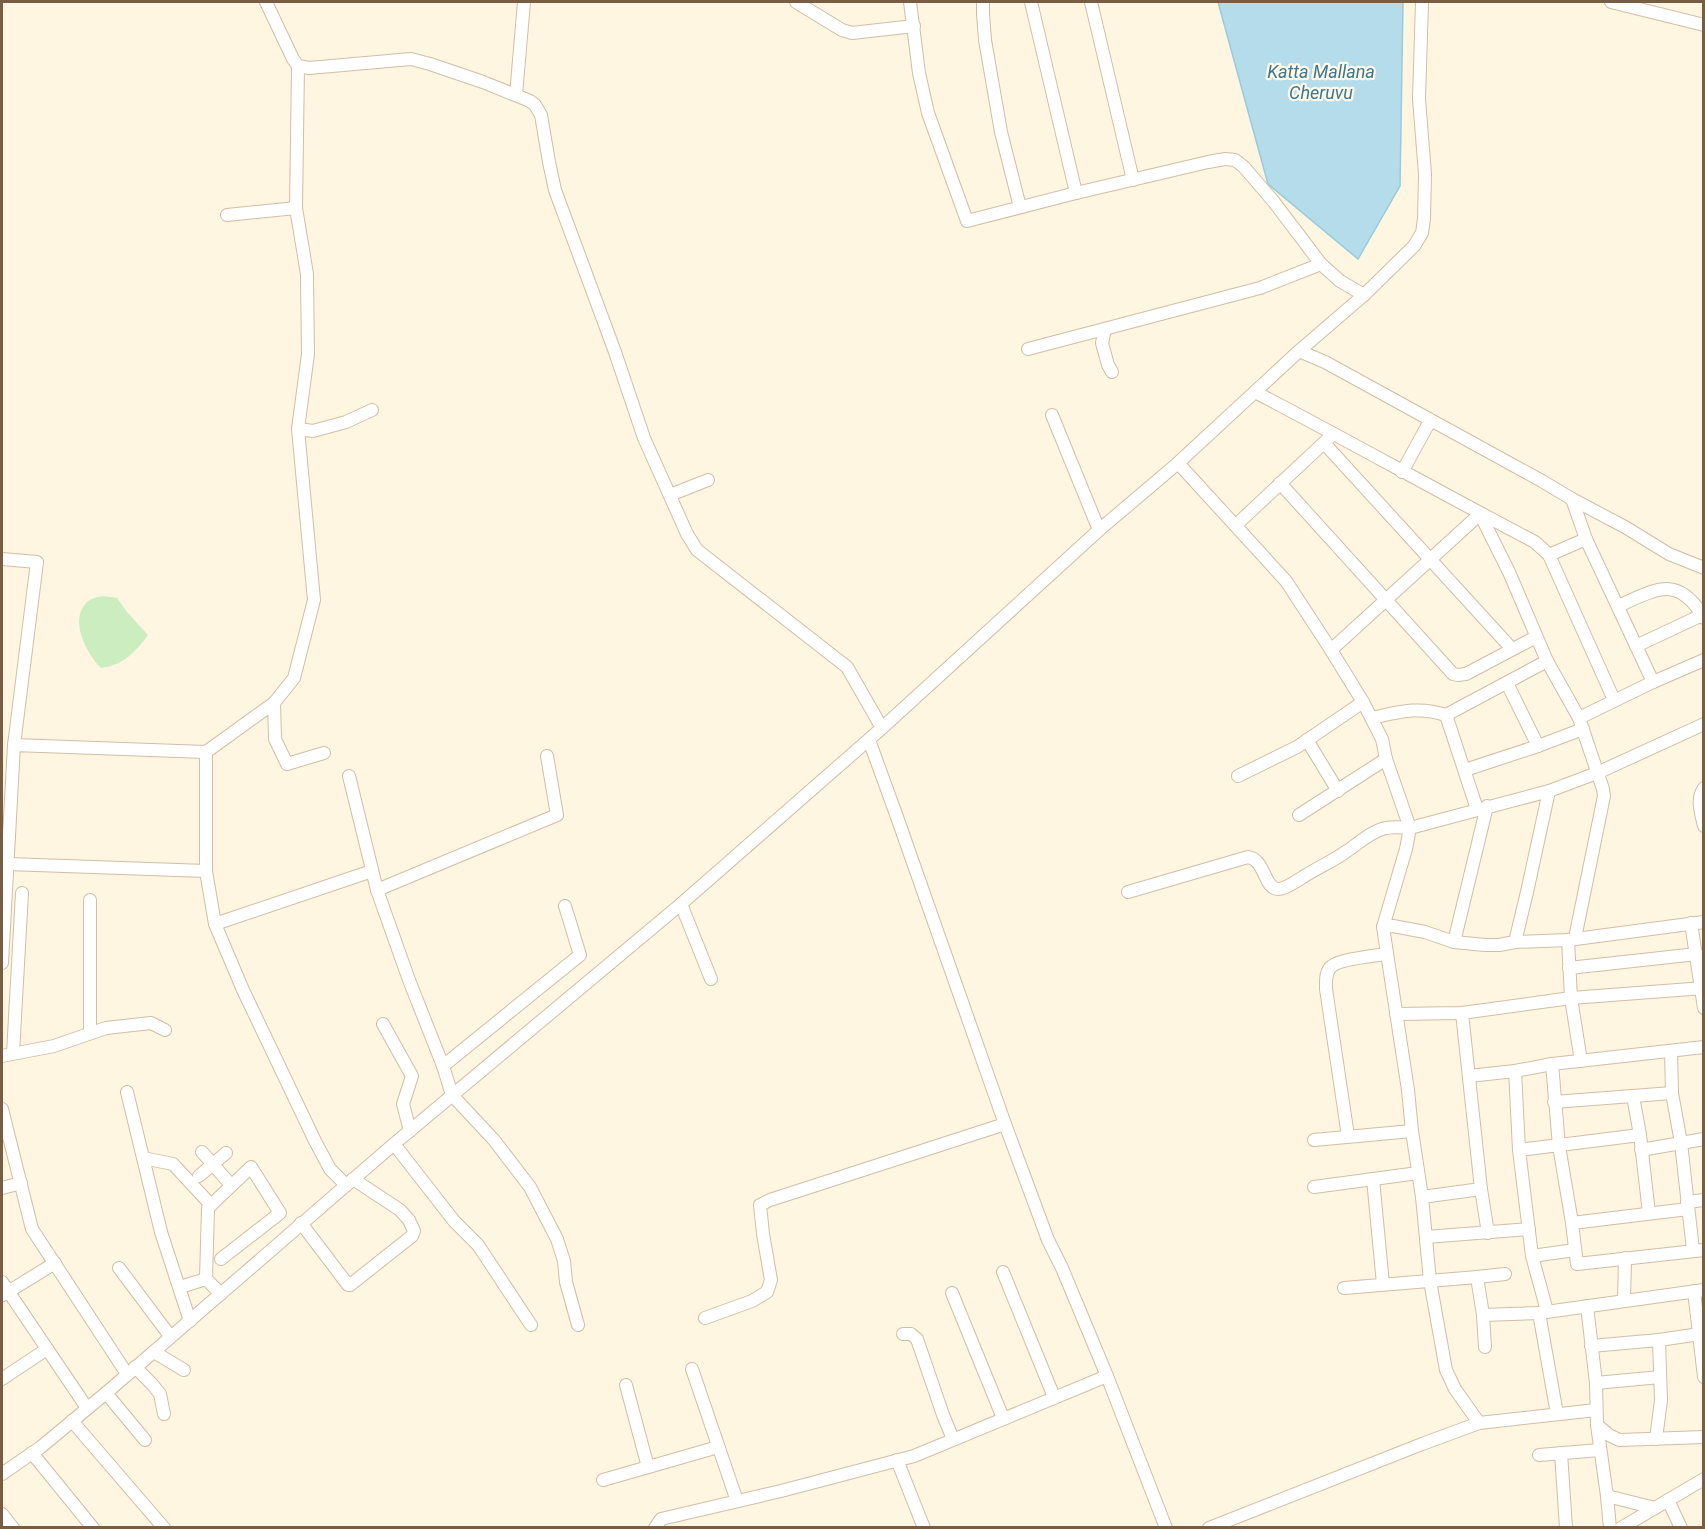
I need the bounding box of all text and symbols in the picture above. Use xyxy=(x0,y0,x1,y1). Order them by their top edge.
water label: Katta Mallana Cheruvu xyxy=(1267,61,1375,103)

